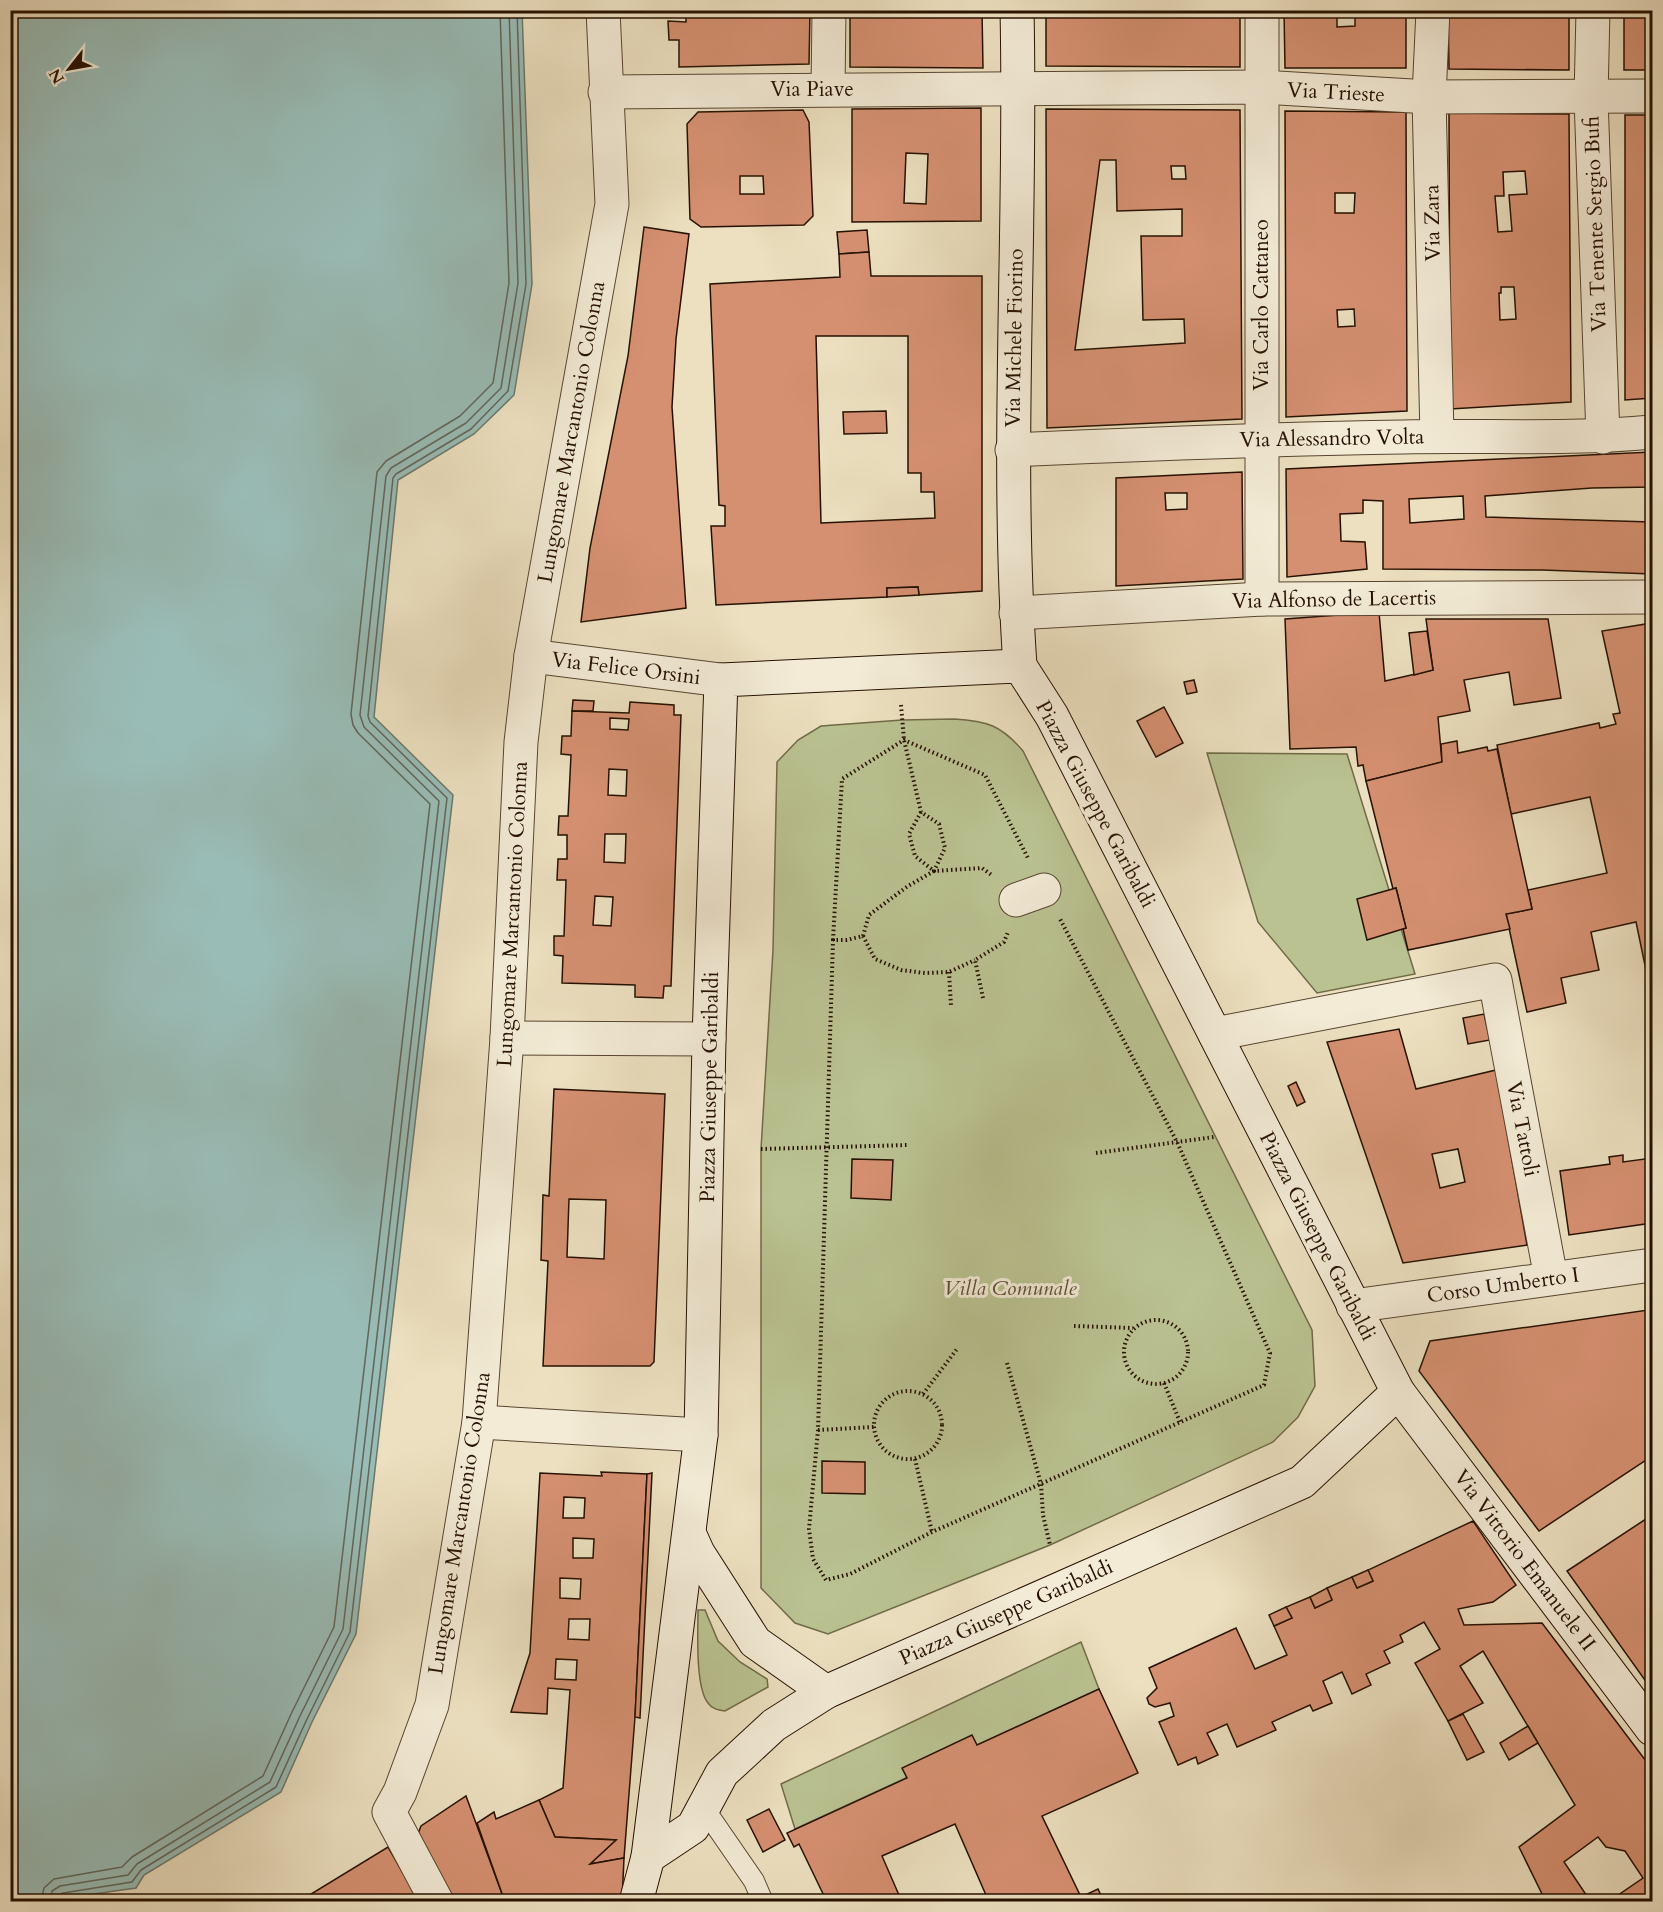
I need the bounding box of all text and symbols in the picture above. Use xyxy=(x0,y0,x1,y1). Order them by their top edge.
north arrow xyxy=(39,39,99,99)
text: N xyxy=(44,64,70,88)
street label: Via Piave xyxy=(770,75,854,104)
street label: Via Trieste xyxy=(1286,75,1386,110)
street label: Via Tenente Sergio Bufi xyxy=(1577,115,1614,333)
street label: Via Zara xyxy=(1417,184,1448,262)
street label: Via Carlo Cattaneo xyxy=(1247,219,1276,391)
street label: Via Michele Fiorino xyxy=(998,248,1031,428)
street label: Lungomare Marcantonio Colonna xyxy=(531,279,612,585)
street label: Via Alessandro Volta xyxy=(1239,422,1425,455)
street label: Via Alfonso de Lacertis xyxy=(1232,583,1437,616)
street label: Via Felice Orsini xyxy=(550,645,702,692)
street label: Piazza Giuseppe Garibaldi xyxy=(1029,695,1163,913)
street label: Lungomare Marcantonio Colonna xyxy=(490,761,535,1068)
street label: Piazza Giuseppe Garibaldi xyxy=(693,971,726,1203)
street label: Via Tattoli xyxy=(1499,1079,1546,1179)
street label: Piazza Giuseppe Garibaldi xyxy=(1252,1127,1383,1346)
street label: Corso Umberto I xyxy=(1425,1260,1581,1311)
park label: Villa Comunale xyxy=(944,1274,1077,1303)
street label: Lungomare Marcantonio Colonna xyxy=(421,1370,498,1676)
street label: Via Vittorio Emanuele II xyxy=(1447,1464,1602,1657)
street label: Piazza Giuseppe Garibaldi xyxy=(895,1552,1118,1673)

